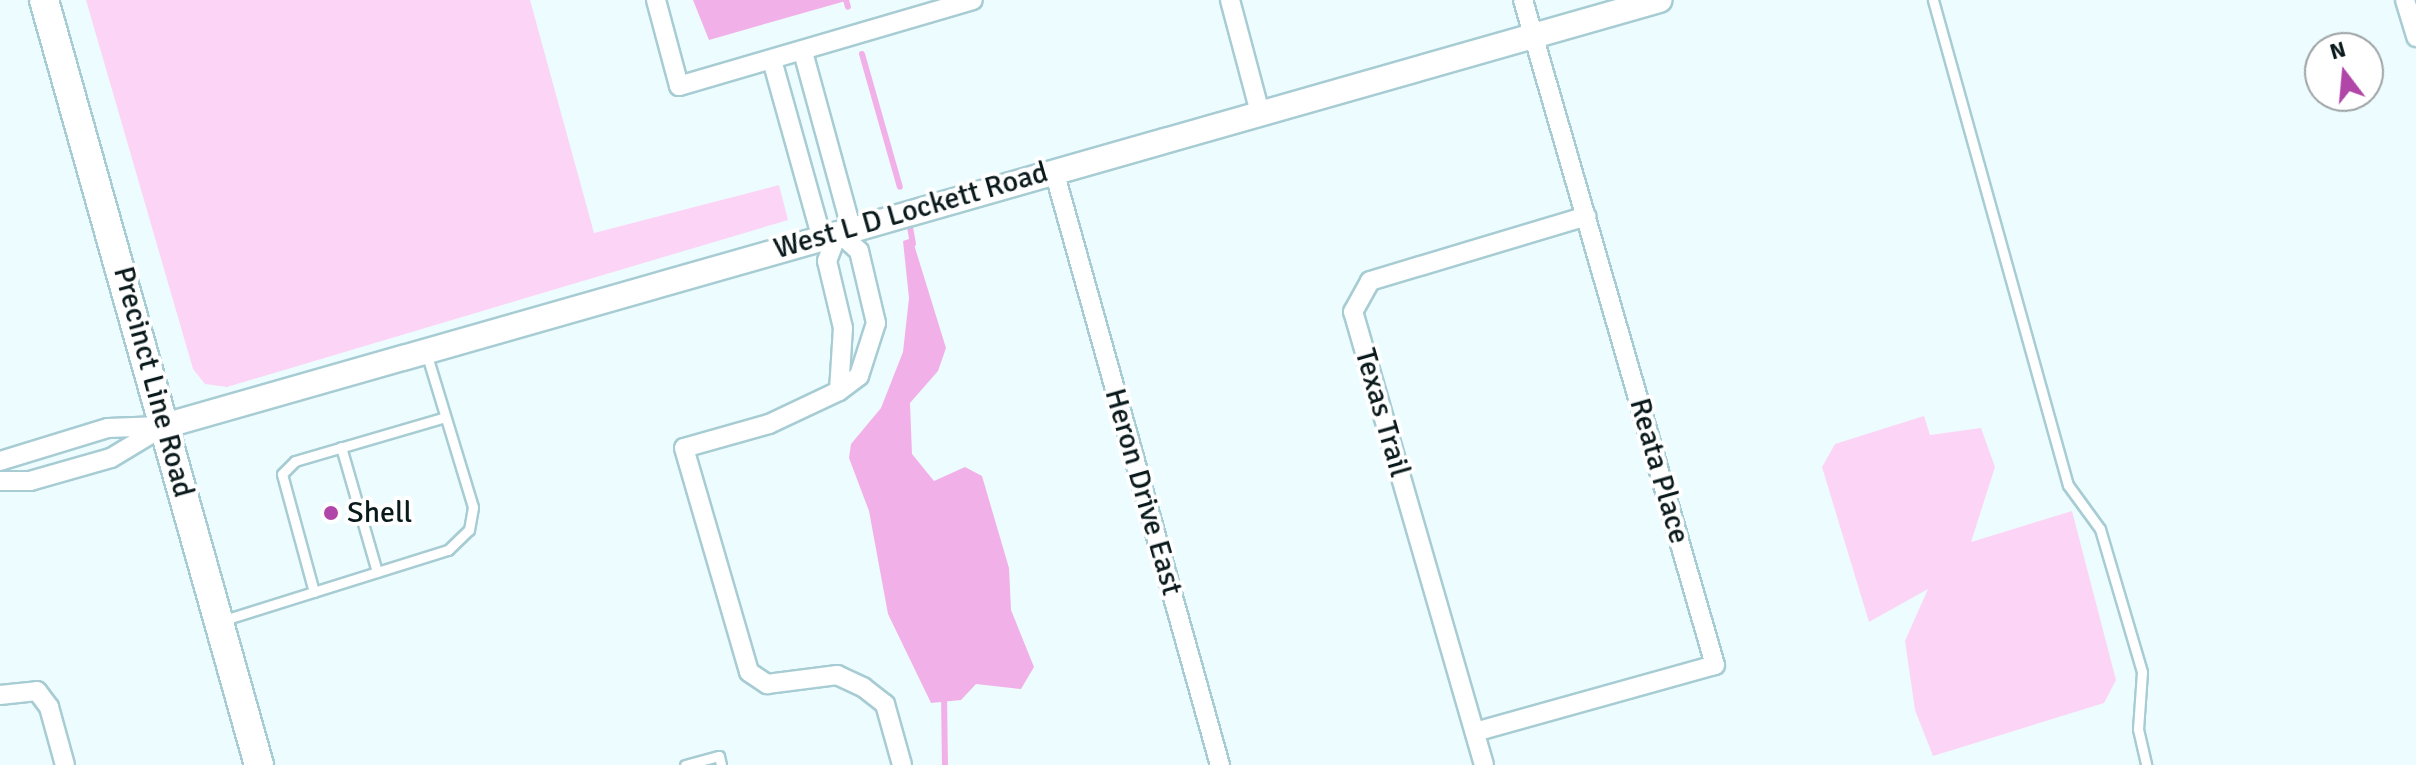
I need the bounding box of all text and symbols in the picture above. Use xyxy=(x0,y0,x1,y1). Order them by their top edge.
north arrow xyxy=(2304,32,2384,112)
text: N xyxy=(2327,35,2349,65)
street label: West L D Lockett Road xyxy=(770,155,1052,267)
street label: Precinct Line Road xyxy=(105,263,201,501)
street label: Texas Trail xyxy=(1346,345,1418,481)
street label: Heron Drive East xyxy=(1096,384,1190,600)
street label: Reata Place xyxy=(1621,394,1697,548)
place label: Shell xyxy=(347,495,412,531)
marker: Shell xyxy=(322,504,340,522)

